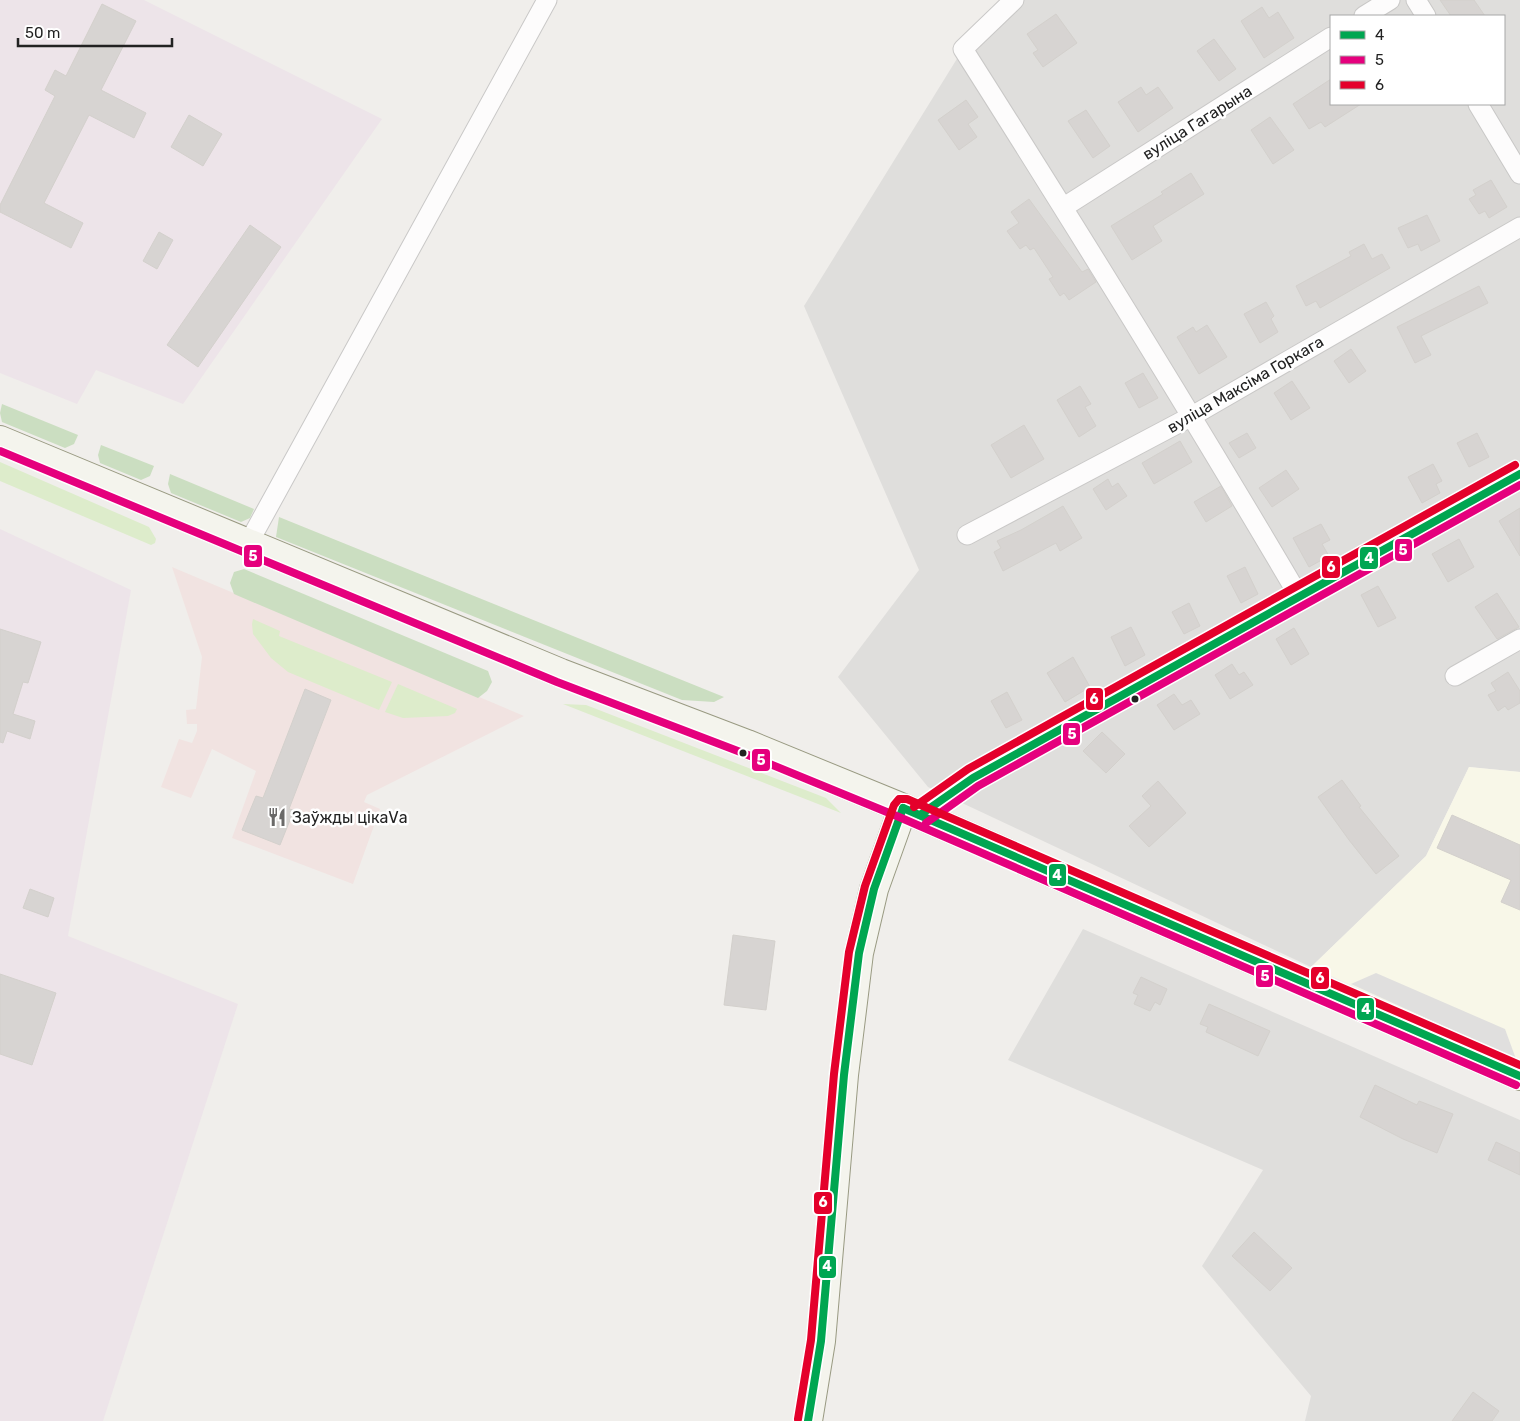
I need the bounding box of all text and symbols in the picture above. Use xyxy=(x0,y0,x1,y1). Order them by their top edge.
scale bar xyxy=(18,15,171,47)
legend xyxy=(1330,15,1505,105)
text: 50 m xyxy=(25,24,60,42)
text: 4 xyxy=(1375,26,1384,44)
text: 5 xyxy=(1375,51,1384,69)
text: 6 xyxy=(1375,76,1384,94)
street label: вуліца Гагарына xyxy=(1139,81,1255,164)
street label: вуліца Максіма Горкага xyxy=(1164,332,1327,437)
line badge: 5 xyxy=(1394,538,1413,562)
text: 5 xyxy=(1398,542,1408,559)
line badge: 5 xyxy=(243,544,263,568)
line badge: 4 xyxy=(1359,546,1379,570)
text: 5 xyxy=(248,548,258,565)
text: 4 xyxy=(1364,550,1374,567)
line badge: 6 xyxy=(1321,555,1341,579)
text: 6 xyxy=(1326,559,1336,576)
line badge: 6 xyxy=(1085,687,1104,711)
text: 6 xyxy=(1089,691,1099,708)
unlabelled marker xyxy=(1130,694,1140,704)
line badge: 5 xyxy=(1062,722,1081,746)
text: 5 xyxy=(1067,726,1077,743)
unlabelled marker xyxy=(738,748,748,758)
line badge: 5 xyxy=(751,748,771,772)
text: 5 xyxy=(756,752,766,769)
restaurant icon: Заўжды цікаVа xyxy=(266,806,288,828)
place label: Заўжды цікаVа xyxy=(292,808,408,827)
line badge: 4 xyxy=(1048,863,1067,887)
text: 4 xyxy=(1052,867,1062,884)
line badge: 5 xyxy=(1255,964,1274,988)
line badge: 6 xyxy=(1310,966,1330,990)
text: 5 xyxy=(1260,968,1270,985)
text: 6 xyxy=(1315,970,1325,987)
line badge: 4 xyxy=(1356,997,1375,1021)
text: 4 xyxy=(1361,1001,1371,1018)
line badge: 6 xyxy=(813,1191,833,1215)
text: 6 xyxy=(818,1194,828,1211)
line badge: 4 xyxy=(818,1255,837,1279)
text: 4 xyxy=(822,1258,832,1275)

